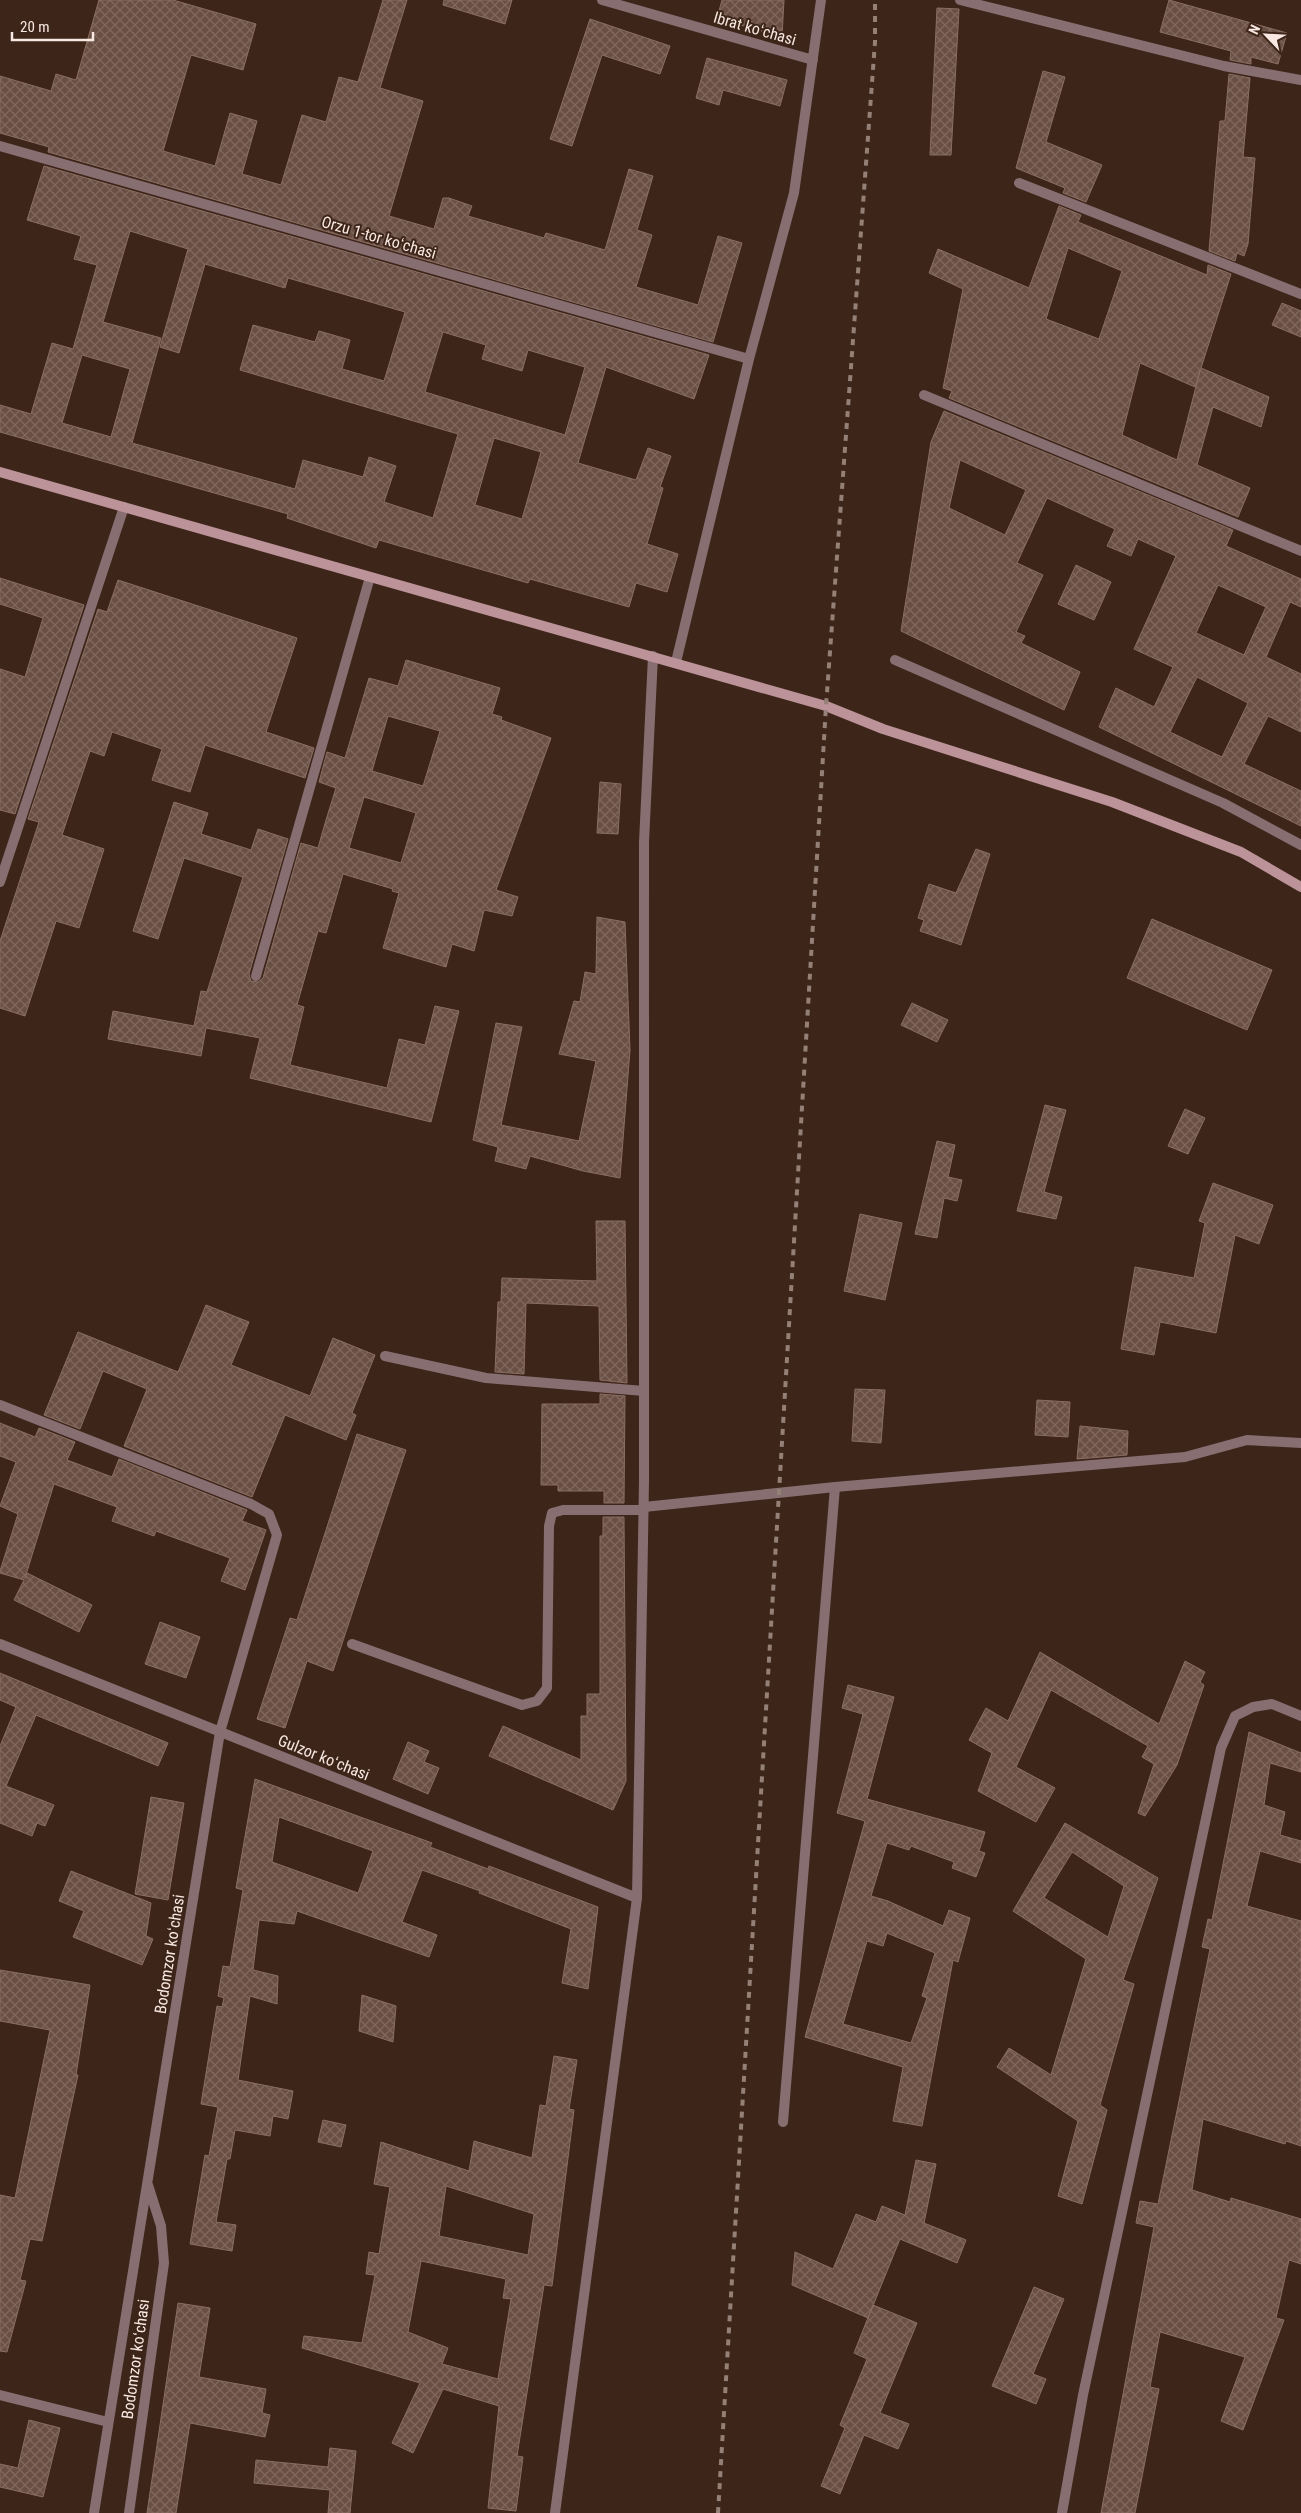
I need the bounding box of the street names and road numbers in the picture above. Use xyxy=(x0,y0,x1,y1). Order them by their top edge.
street label: Ibrat koʻchasi xyxy=(711,8,798,49)
street label: Orzu 1-tor koʻchasi xyxy=(319,212,438,263)
street label: Gulzor koʻchasi xyxy=(275,1731,372,1784)
street label: Bodomzor koʻchasi xyxy=(151,1893,188,2015)
street label: Bodomzor koʻchasi xyxy=(118,2298,153,2420)

